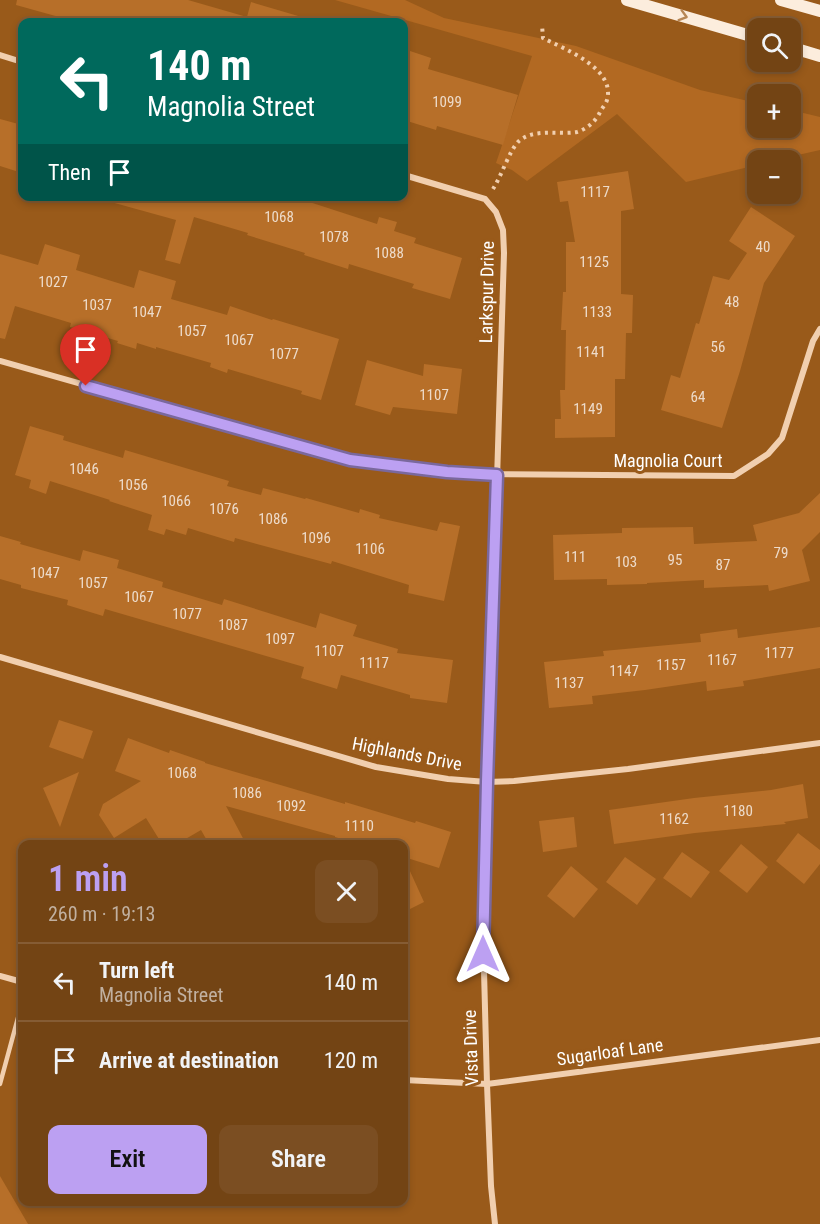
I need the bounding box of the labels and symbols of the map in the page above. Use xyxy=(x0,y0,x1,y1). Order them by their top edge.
one-way arrow xyxy=(677,9,688,21)
house number: 1099 xyxy=(432,93,462,111)
house number: 1117 xyxy=(580,183,610,201)
house number: 1068 xyxy=(264,208,294,226)
house number: 1078 xyxy=(319,228,349,246)
house number: 40 xyxy=(756,238,770,256)
street label: Larkspur Drive xyxy=(475,241,498,343)
house number: 1088 xyxy=(374,244,404,262)
house number: 1125 xyxy=(579,253,609,271)
house number: 1027 xyxy=(38,273,68,291)
house number: 48 xyxy=(725,293,739,311)
house number: 1037 xyxy=(82,296,112,314)
house number: 1047 xyxy=(132,303,162,321)
house number: 1133 xyxy=(582,303,612,321)
house number: 1057 xyxy=(177,322,207,340)
pin xyxy=(60,324,111,386)
house number: 1067 xyxy=(224,331,254,349)
house number: 56 xyxy=(711,338,725,356)
house number: 1141 xyxy=(576,343,606,361)
house number: 1077 xyxy=(269,345,299,363)
house number: 1107 xyxy=(419,386,449,404)
house number: 64 xyxy=(691,388,705,406)
house number: 1149 xyxy=(573,400,603,418)
street label: Magnolia Court xyxy=(613,450,723,471)
house number: 1046 xyxy=(69,460,99,478)
house number: 1056 xyxy=(118,476,148,494)
house number: 1066 xyxy=(161,492,191,510)
house number: 1076 xyxy=(209,500,239,518)
house number: 1086 xyxy=(258,510,288,528)
house number: 1096 xyxy=(301,529,331,547)
house number: 1106 xyxy=(355,540,385,558)
house number: 79 xyxy=(774,544,788,562)
house number: 111 xyxy=(564,548,586,566)
house number: 95 xyxy=(668,551,682,569)
house number: 103 xyxy=(615,553,637,571)
house number: 87 xyxy=(716,556,730,574)
house number: 1047 xyxy=(30,564,60,582)
house number: 1057 xyxy=(78,574,108,592)
house number: 1067 xyxy=(124,588,154,606)
house number: 1077 xyxy=(172,605,202,623)
house number: 1087 xyxy=(218,616,248,634)
house number: 1097 xyxy=(265,630,295,648)
house number: 1107 xyxy=(314,642,344,660)
house number: 1177 xyxy=(764,644,794,662)
house number: 1167 xyxy=(707,651,737,669)
house number: 1117 xyxy=(359,654,389,672)
house number: 1157 xyxy=(656,656,686,674)
house number: 1147 xyxy=(609,662,639,680)
house number: 1137 xyxy=(554,674,584,692)
street label: Highlands Drive xyxy=(350,733,464,774)
house number: 1068 xyxy=(167,764,197,782)
house number: 1086 xyxy=(232,784,262,802)
house number: 1092 xyxy=(276,797,306,815)
house number: 1180 xyxy=(723,802,753,820)
house number: 1162 xyxy=(659,810,689,828)
house number: 1110 xyxy=(344,817,374,835)
position arrow xyxy=(451,922,515,986)
street label: Vista Drive xyxy=(459,1009,482,1087)
street label: Sugarloaf Lane xyxy=(555,1034,664,1069)

